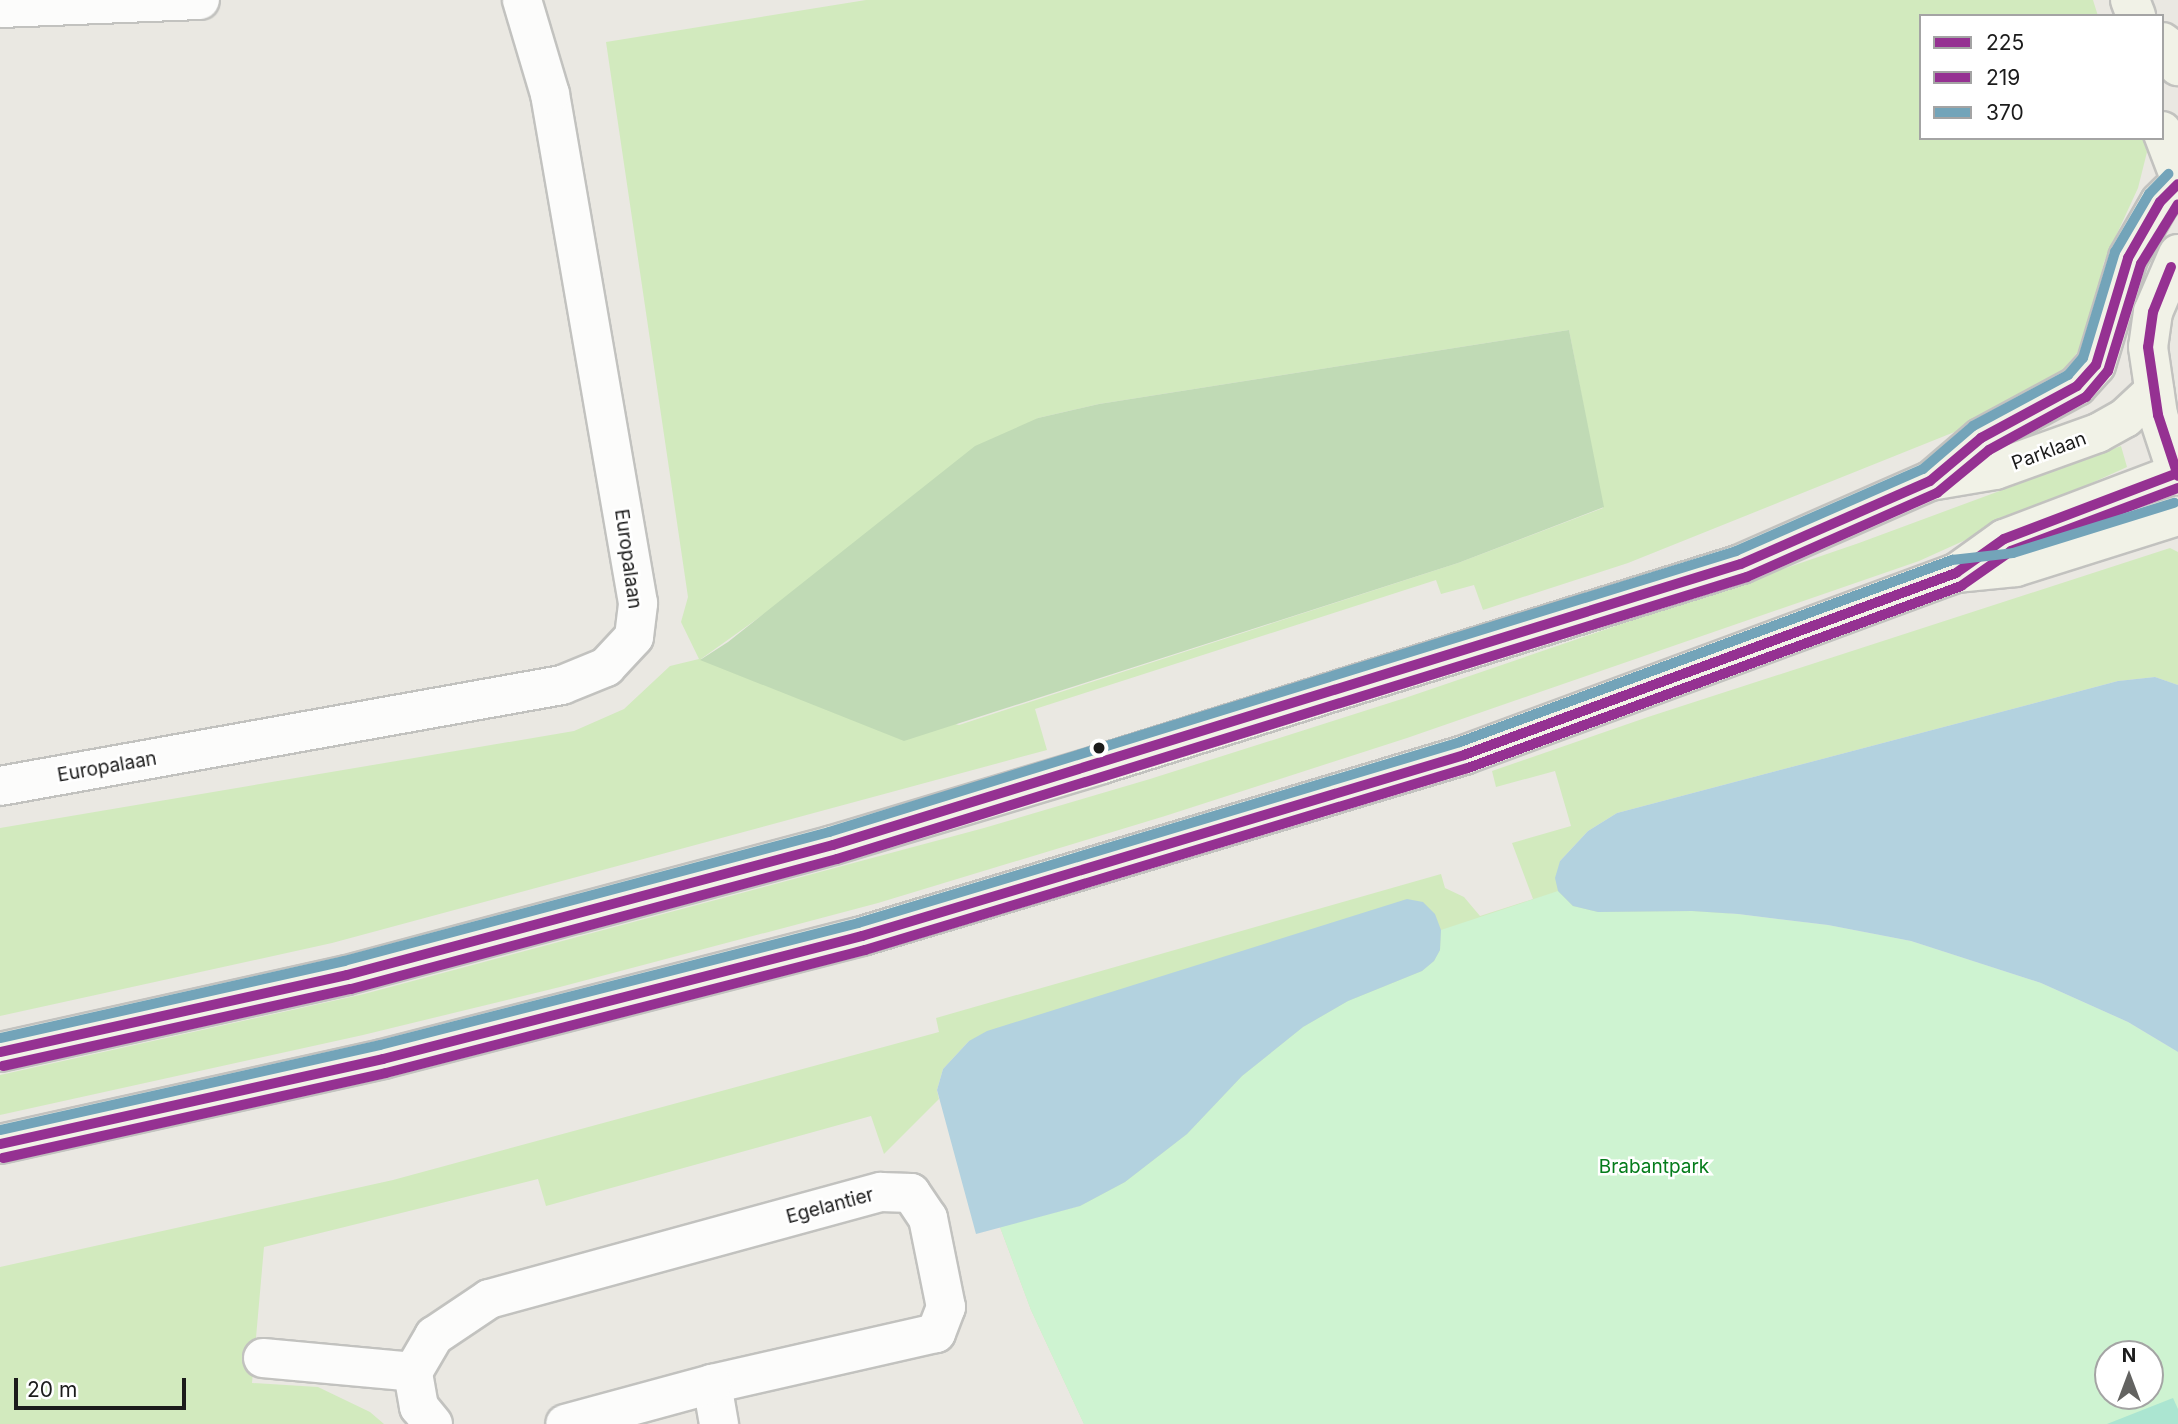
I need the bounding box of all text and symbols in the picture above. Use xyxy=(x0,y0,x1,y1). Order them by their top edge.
legend xyxy=(1919,14,2164,140)
text: 225 xyxy=(1986,30,2024,55)
text: 219 xyxy=(1986,65,2020,90)
text: 370 xyxy=(1986,100,2024,125)
street label: Parklaan xyxy=(2009,427,2089,475)
street label: Europalaan xyxy=(610,508,646,610)
unlabelled marker xyxy=(1092,741,1106,755)
street label: Europalaan xyxy=(56,747,158,787)
park label: Brabantpark xyxy=(1599,1156,1709,1178)
street label: Egelantier xyxy=(784,1183,876,1229)
north arrow xyxy=(2094,1340,2164,1410)
text: N xyxy=(2122,1344,2136,1367)
scale bar xyxy=(18,1364,189,1408)
text: 20 m xyxy=(27,1377,77,1402)

